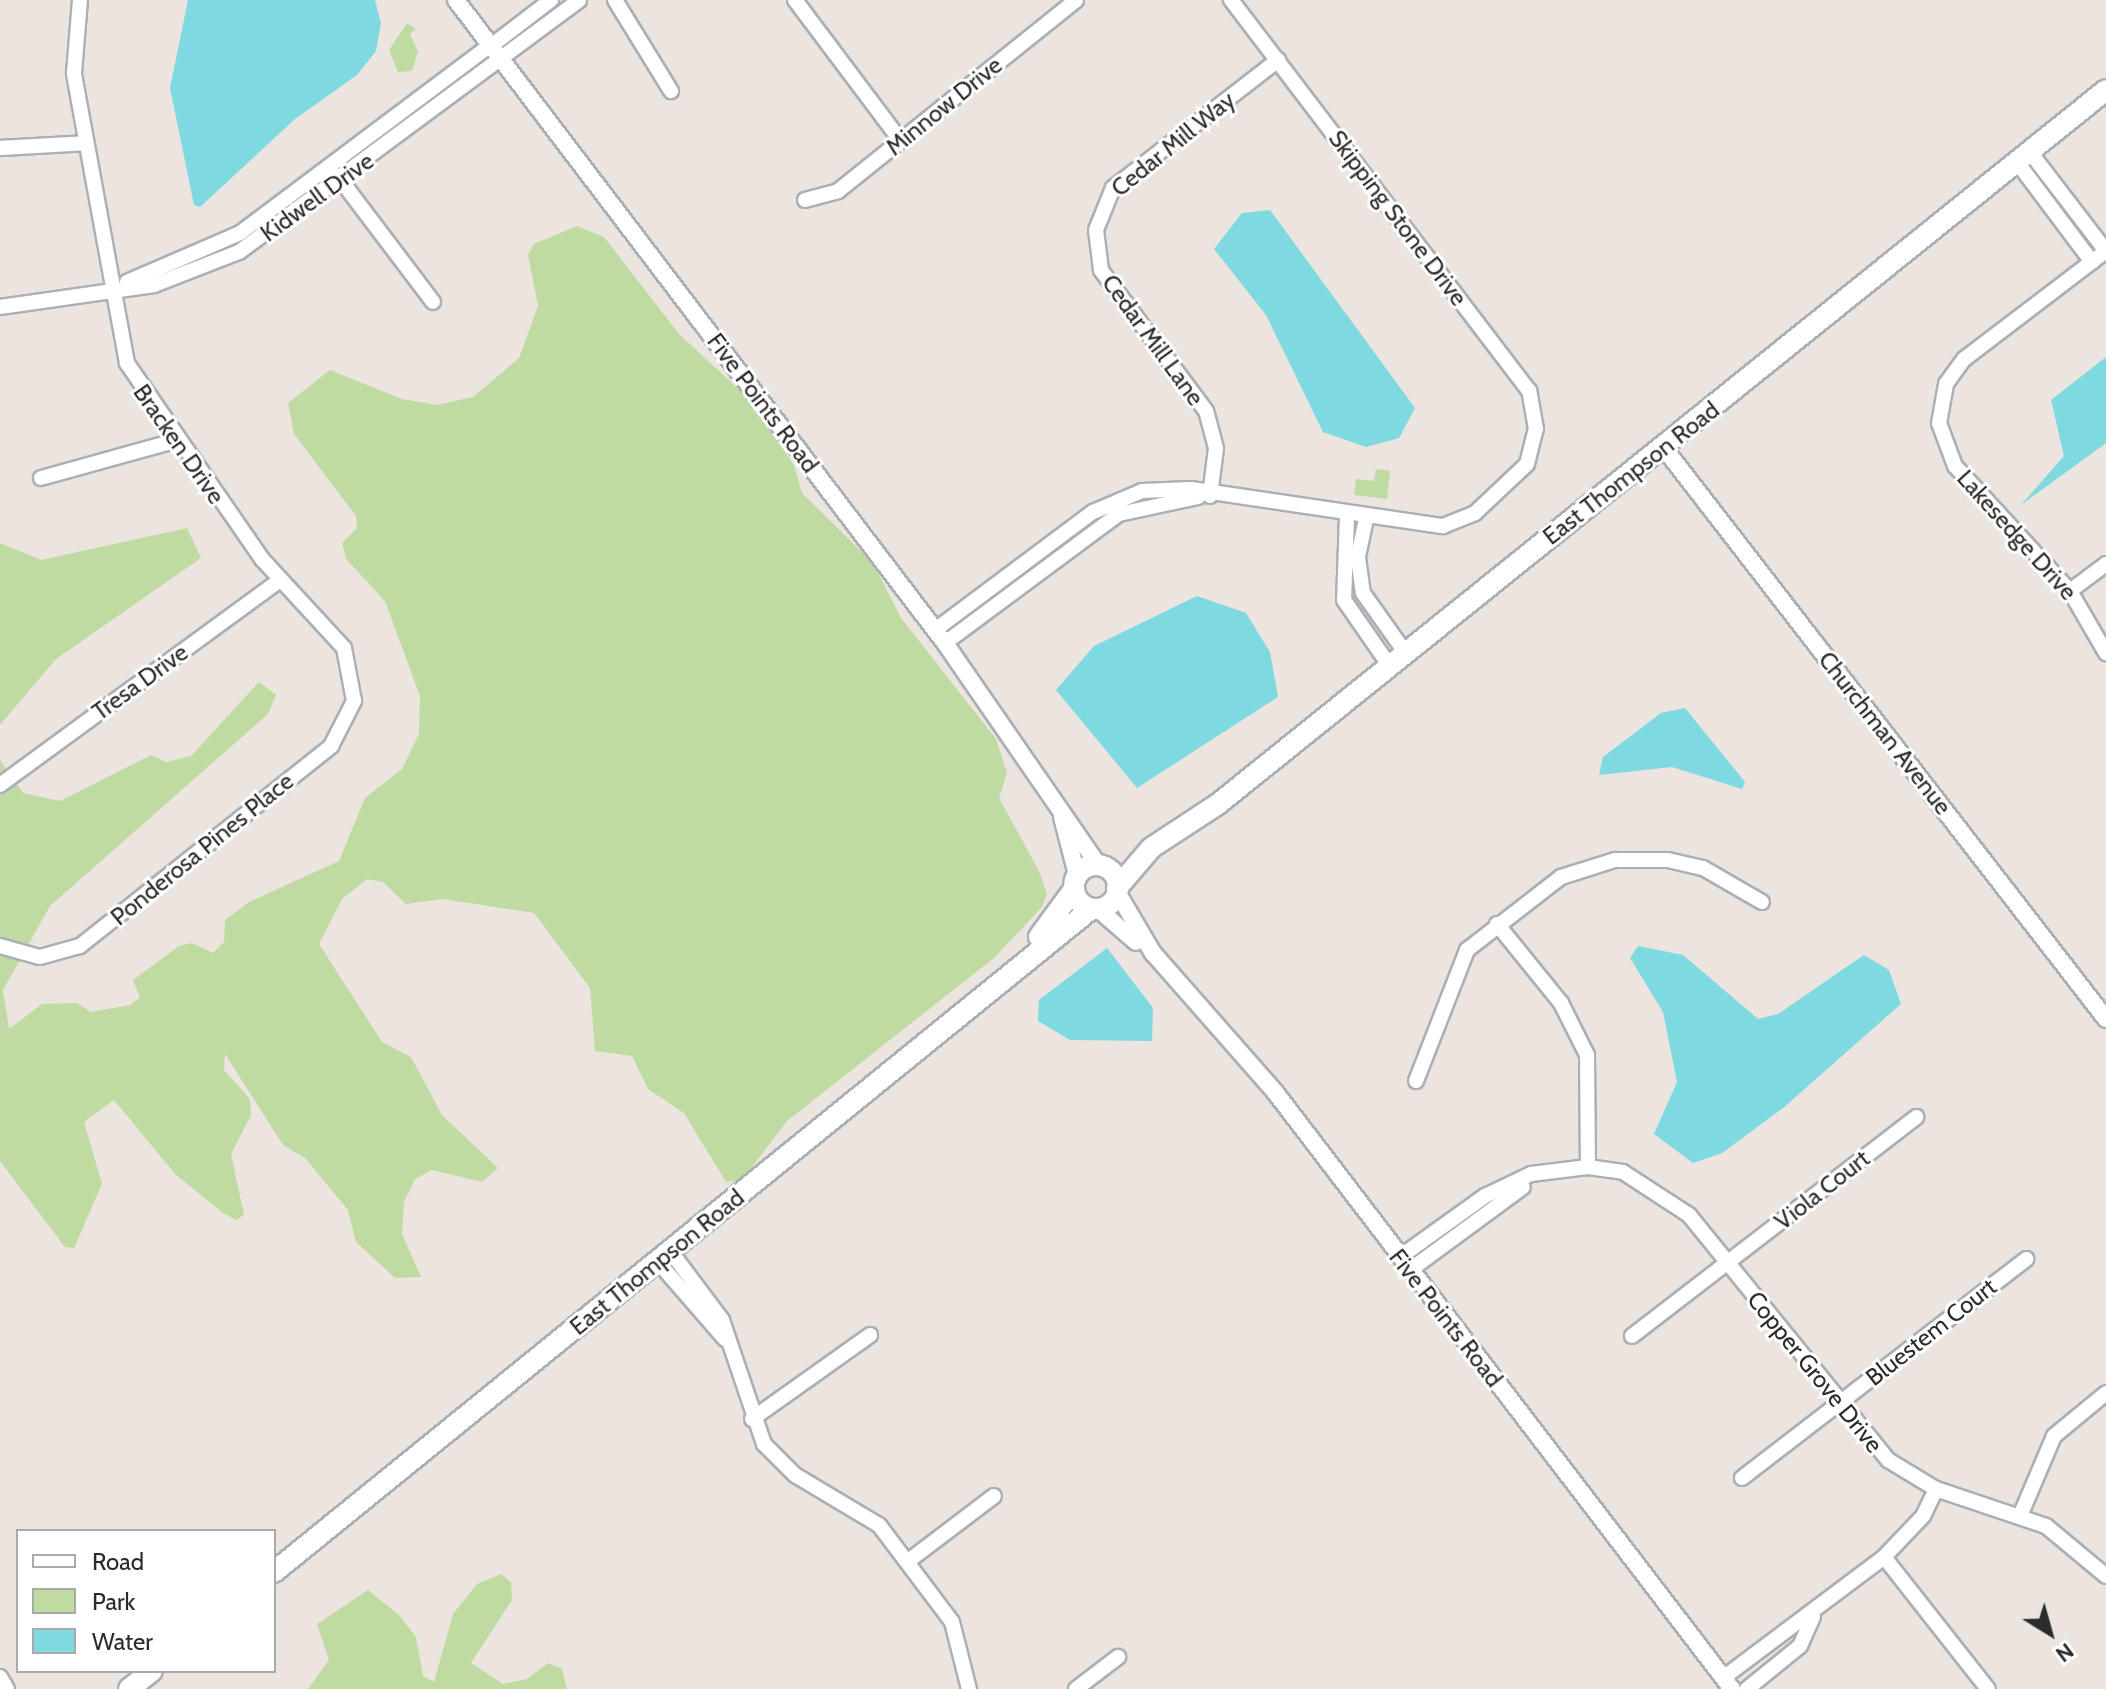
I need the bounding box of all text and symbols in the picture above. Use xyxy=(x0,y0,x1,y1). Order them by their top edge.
street label: Minnow Drive xyxy=(880,50,1008,162)
street label: Cedar Mill Way xyxy=(1105,85,1241,203)
street label: Skipping Stone Drive xyxy=(1323,125,1473,311)
street label: Kidwell Drive xyxy=(255,146,379,248)
street label: Cedar Mill Lane xyxy=(1096,269,1210,411)
street label: Five Points Road xyxy=(701,328,825,478)
street label: Bracken Drive xyxy=(127,379,231,509)
street label: East Thompson Road xyxy=(1537,395,1725,551)
street label: Lakesedge Drive xyxy=(1951,464,2083,606)
street label: Tresa Drive xyxy=(87,638,193,726)
street label: Churchman Avenue xyxy=(1812,646,1958,820)
street label: Ponderosa Pines Place xyxy=(105,767,299,931)
street label: Viola Court xyxy=(1769,1144,1875,1236)
street label: East Thompson Road xyxy=(564,1183,750,1341)
street label: Five Points Road xyxy=(1383,1243,1509,1393)
street label: Bluestem Court xyxy=(1860,1272,2002,1392)
street label: Copper Grove Drive xyxy=(1741,1286,1889,1458)
legend xyxy=(16,1529,276,1673)
text: Road xyxy=(92,1547,144,1576)
text: Park xyxy=(92,1587,135,1616)
north arrow xyxy=(2010,1593,2090,1673)
text: Water xyxy=(92,1627,153,1656)
text: N xyxy=(2050,1637,2079,1668)

